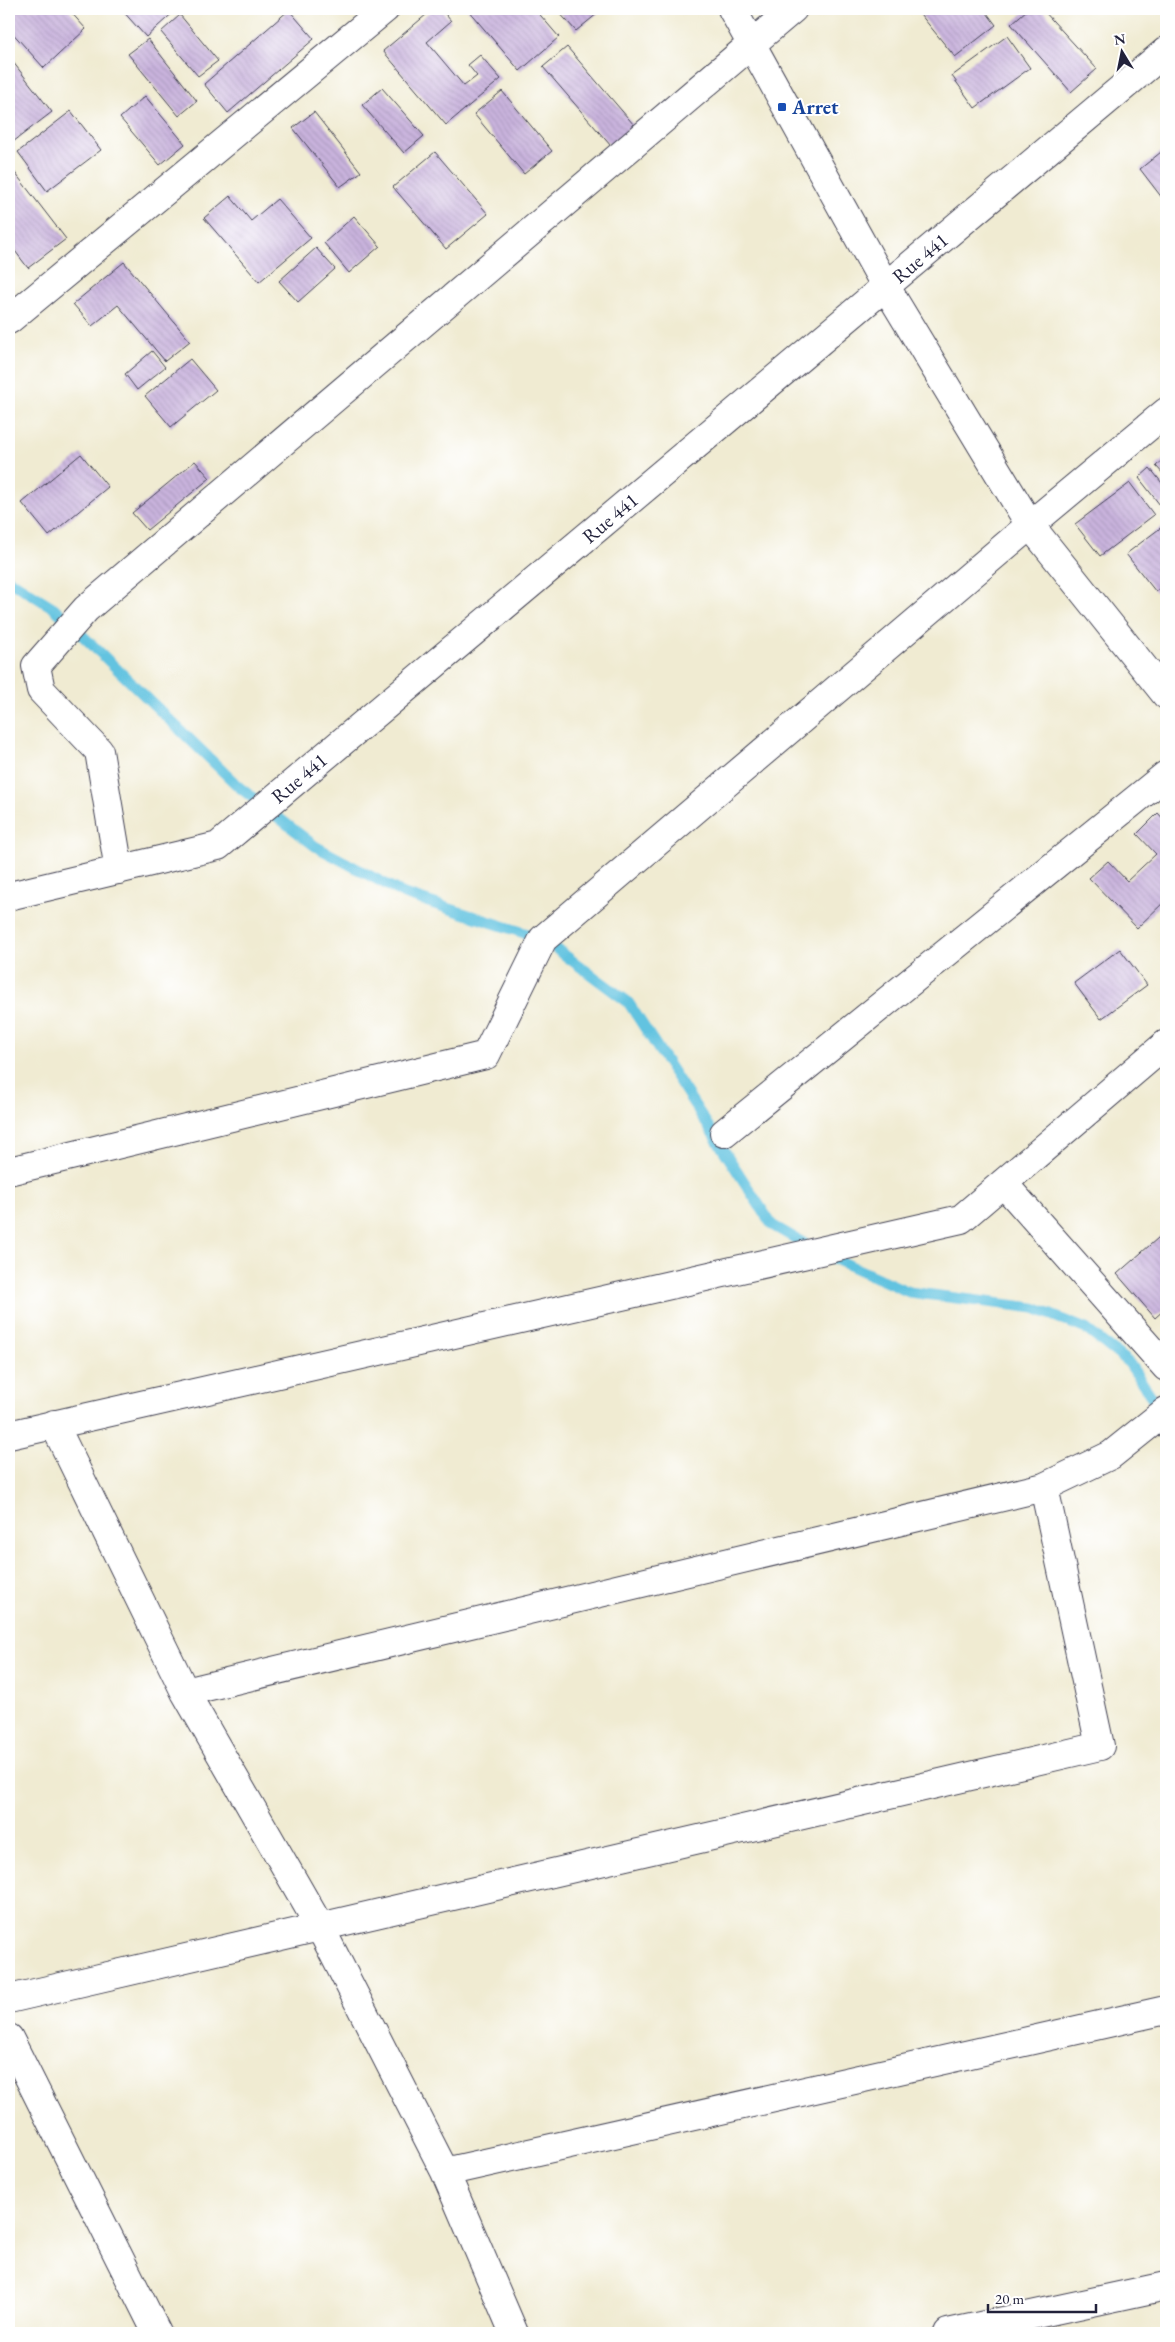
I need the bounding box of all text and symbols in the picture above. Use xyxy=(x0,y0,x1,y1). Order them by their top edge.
north arrow xyxy=(1098,28,1148,78)
text: N xyxy=(1113,29,1128,49)
place label: Arret xyxy=(791,94,839,120)
marker: Arret xyxy=(776,101,788,113)
street label: Rue 441 xyxy=(887,227,953,289)
street label: Rue 441 xyxy=(577,487,643,549)
street label: Rue 441 xyxy=(266,747,332,809)
scale bar xyxy=(988,2282,1095,2314)
text: 20 m xyxy=(995,2289,1024,2308)

